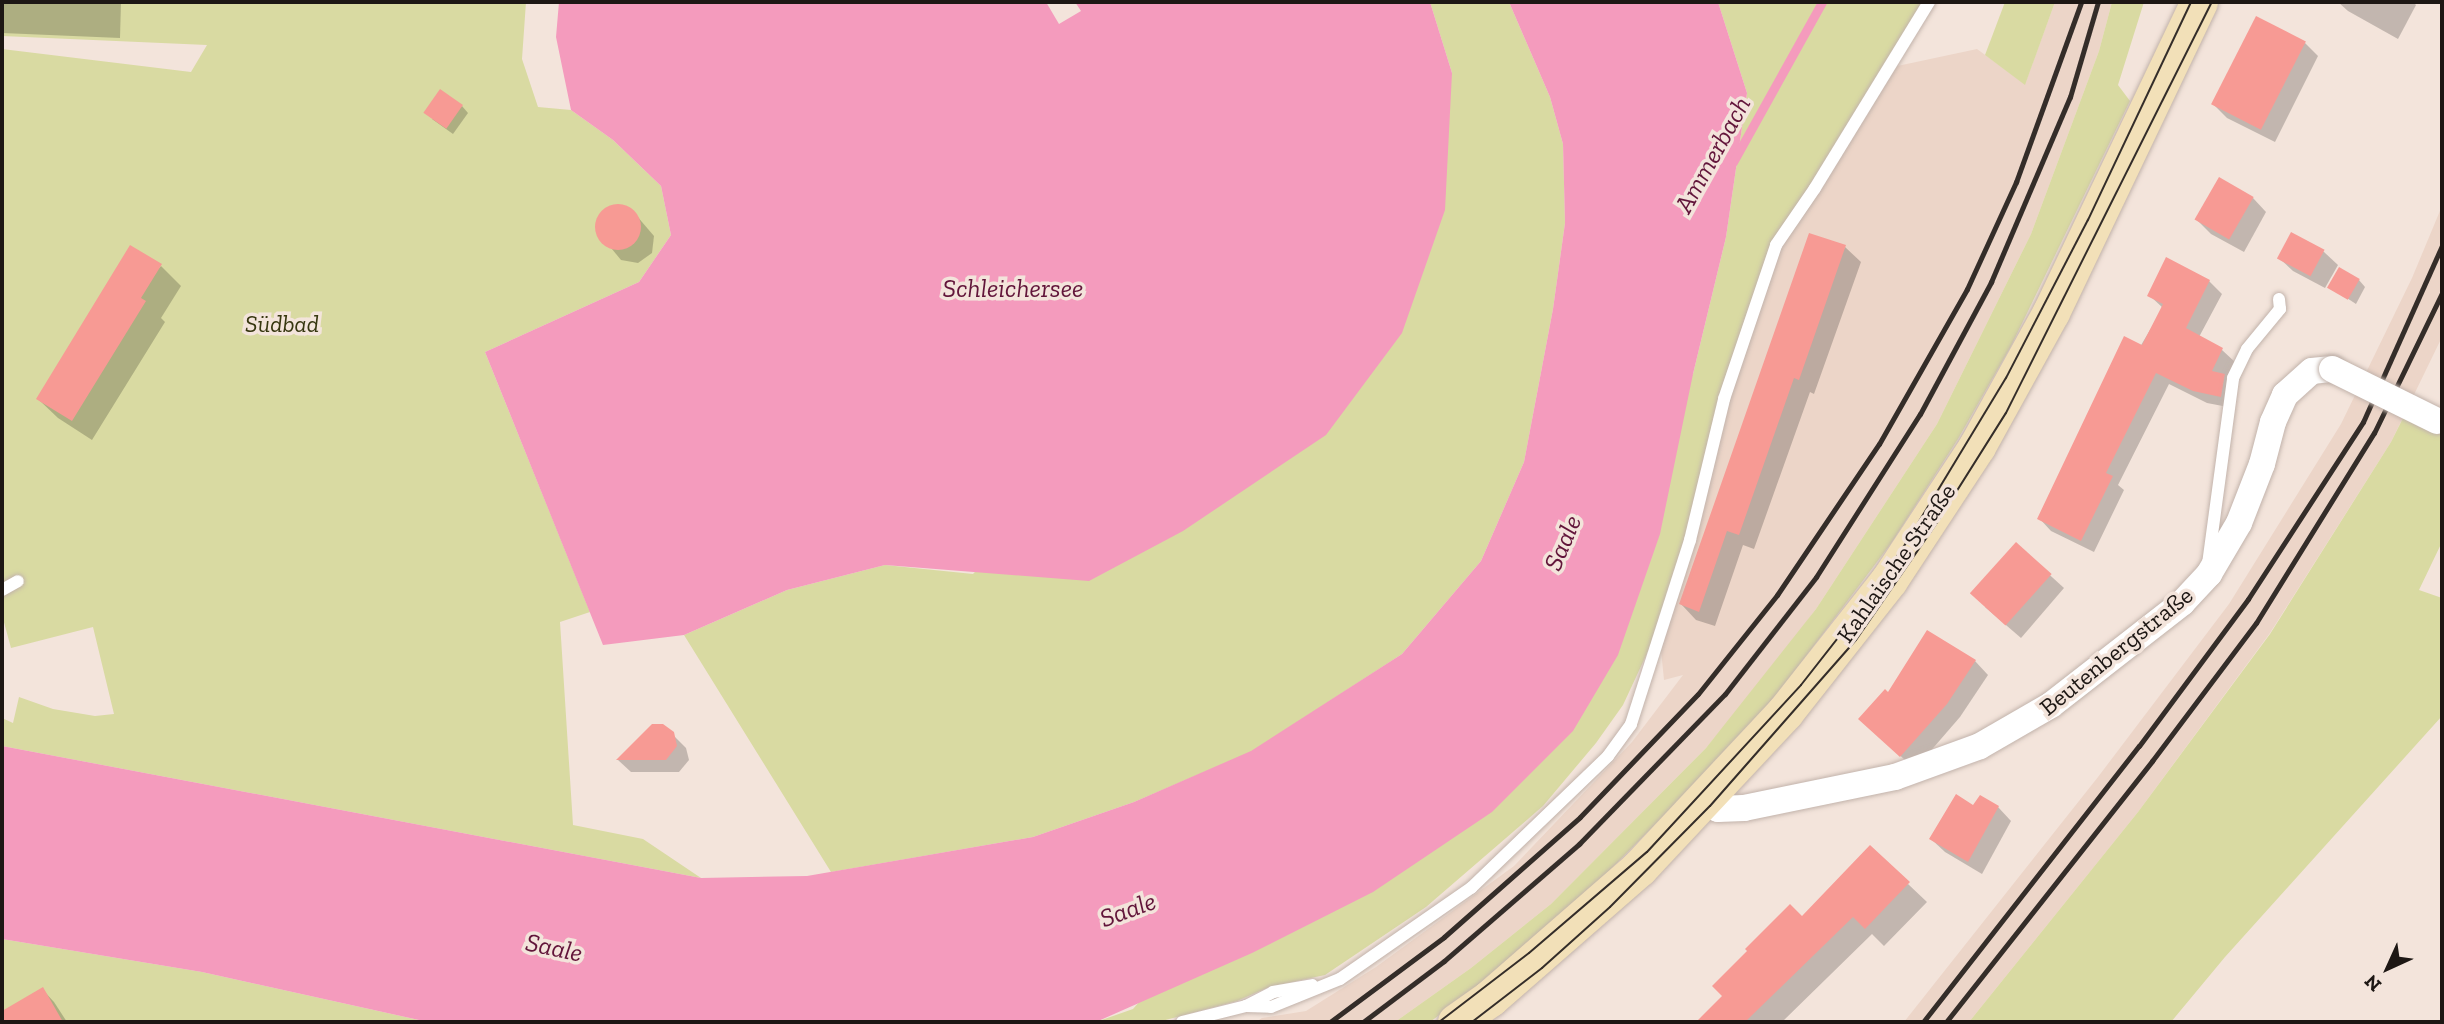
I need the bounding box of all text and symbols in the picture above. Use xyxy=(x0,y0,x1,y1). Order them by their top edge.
water label: Ammerbach xyxy=(1668,91,1758,219)
water label: Schleichersee xyxy=(943,273,1083,305)
park label: Südbad xyxy=(245,310,319,338)
street label: Kahlaische Straße xyxy=(1831,478,1961,648)
water label: Saale xyxy=(1537,510,1589,576)
street label: Beutenbergstraße xyxy=(2034,580,2198,722)
water label: Saale xyxy=(1096,886,1160,934)
water label: Saale xyxy=(523,927,585,969)
north arrow xyxy=(2353,933,2423,1003)
text: N xyxy=(2360,970,2386,996)

